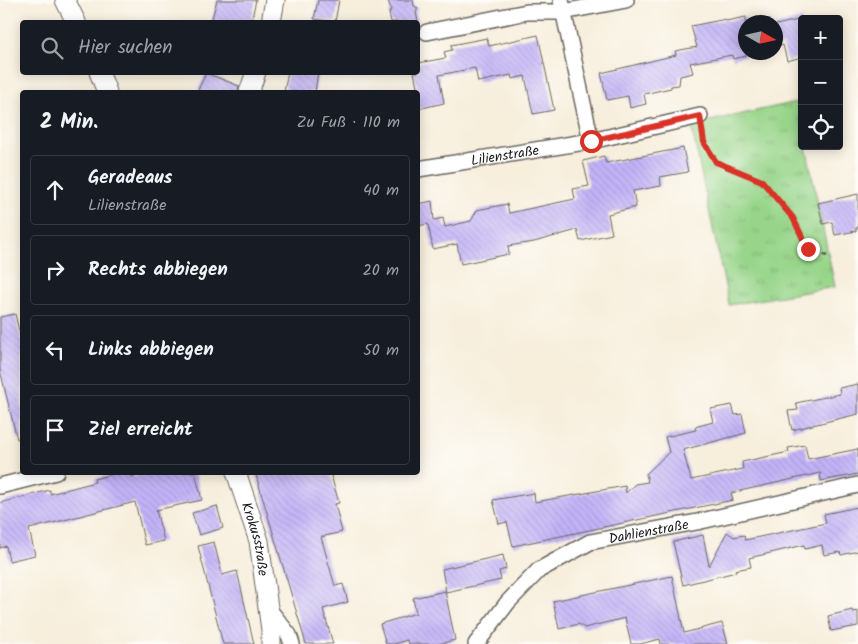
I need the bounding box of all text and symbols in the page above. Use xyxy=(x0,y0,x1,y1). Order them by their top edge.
north arrow xyxy=(738,15,783,60)
map controls xyxy=(798,15,843,150)
button: + xyxy=(798,15,843,60)
search box xyxy=(20,20,420,75)
text: Hier suchen xyxy=(78,33,172,63)
icon: search xyxy=(38,34,66,62)
button: − xyxy=(798,60,843,105)
button: locate xyxy=(798,105,843,150)
text: 2 Min. xyxy=(40,106,98,139)
text: Zu Fuß · 110 m xyxy=(297,110,400,135)
route start xyxy=(580,130,603,153)
street label: Lilienstraße xyxy=(469,139,541,172)
text: Geradeaus xyxy=(88,163,173,193)
icon: ahead xyxy=(41,176,69,204)
text: 40 m xyxy=(363,178,399,203)
text: Lilienstraße xyxy=(88,193,166,218)
route end xyxy=(797,238,820,261)
text: Rechts abbiegen xyxy=(88,255,228,285)
icon: right xyxy=(41,256,69,284)
text: 20 m xyxy=(363,258,399,283)
text: Links abbiegen xyxy=(88,335,214,365)
icon: left xyxy=(41,336,69,364)
text: 50 m xyxy=(363,338,399,363)
text: Ziel erreicht xyxy=(88,415,193,445)
icon: arrive xyxy=(41,416,69,444)
street label: Krokusstraße xyxy=(235,499,274,578)
street label: Dahlienstraße xyxy=(607,514,691,550)

